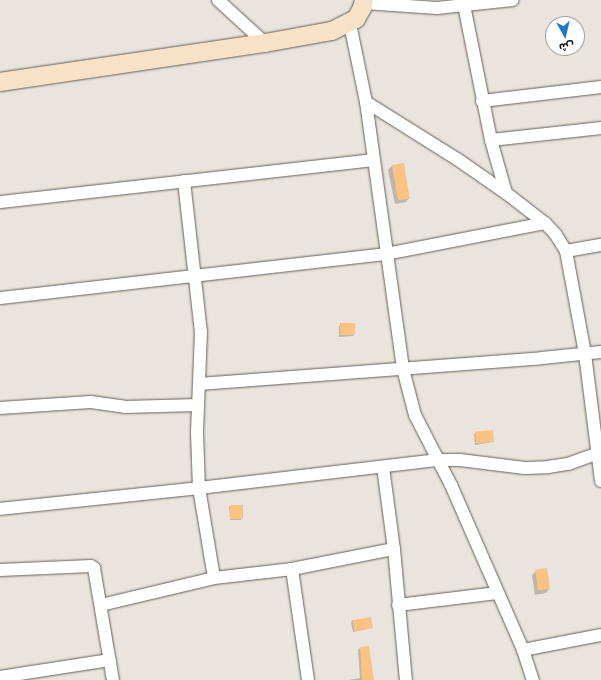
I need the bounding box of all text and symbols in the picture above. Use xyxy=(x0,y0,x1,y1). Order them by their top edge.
north arrow xyxy=(545,16,585,56)
text: ش xyxy=(558,39,575,56)

